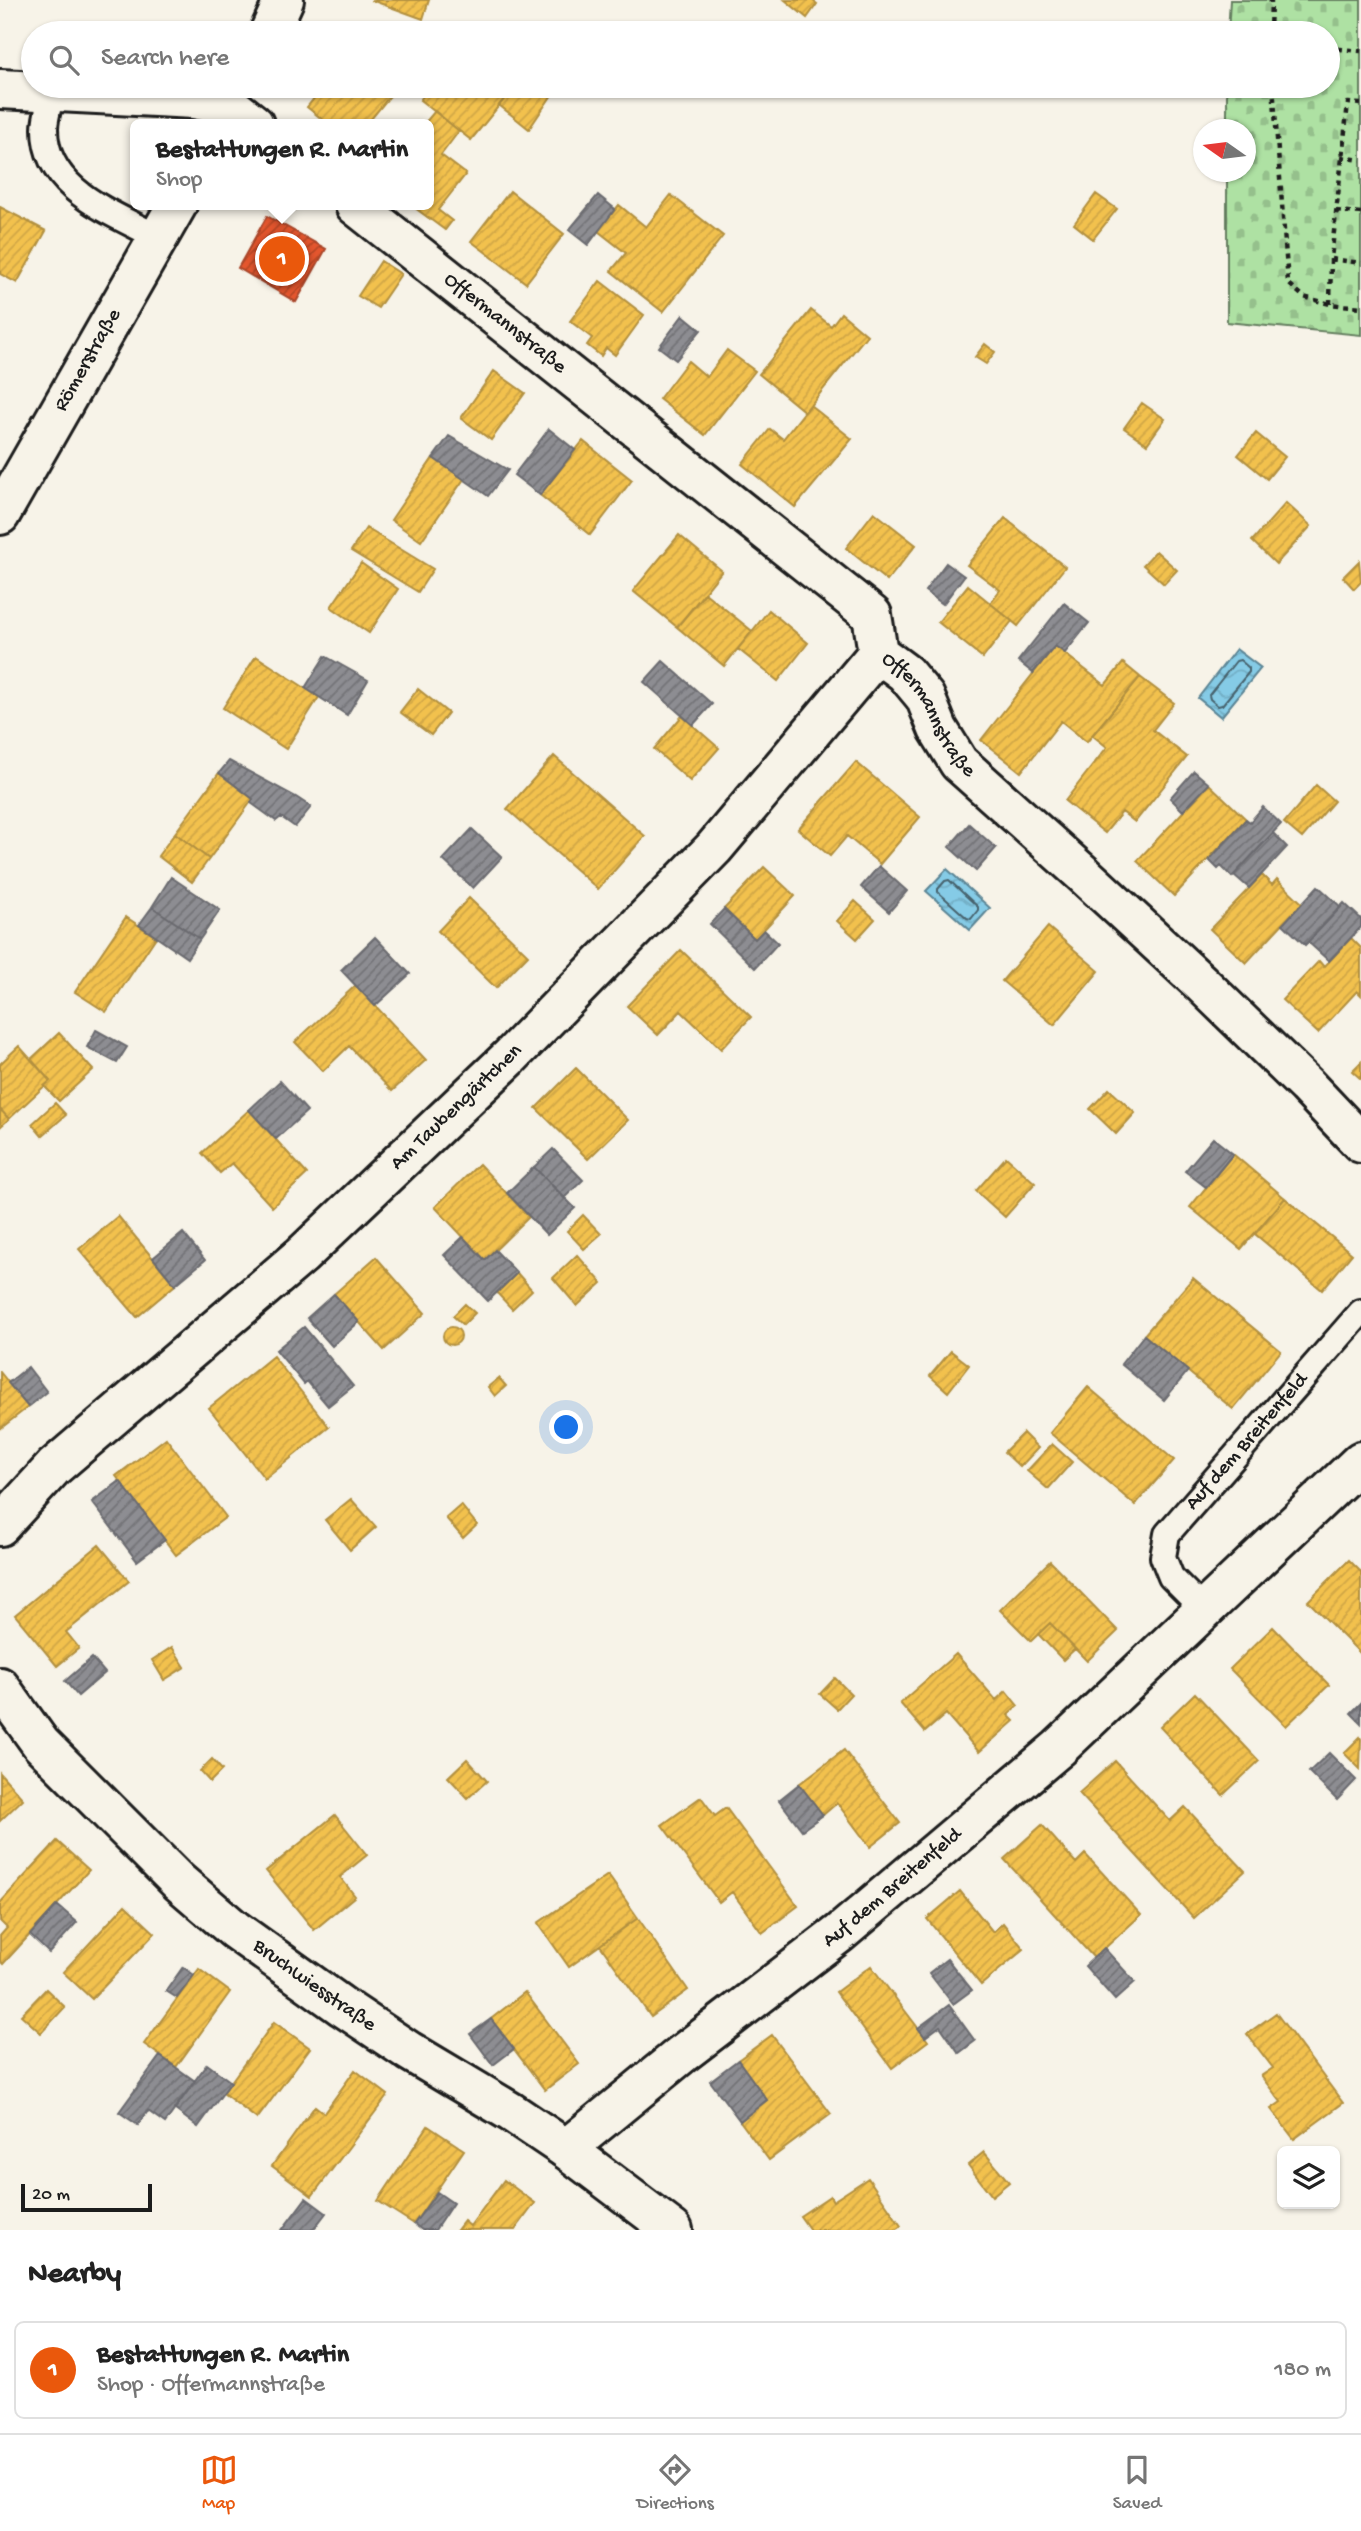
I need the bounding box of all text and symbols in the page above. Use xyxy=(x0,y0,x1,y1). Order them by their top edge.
search box xyxy=(21,21,1340,98)
icon: search xyxy=(45,41,83,79)
text: Search here xyxy=(101,44,229,75)
popup xyxy=(130,119,434,210)
north arrow xyxy=(1193,119,1256,182)
text: Bestattungen R. Martin xyxy=(156,136,408,167)
text: Shop xyxy=(156,167,202,194)
pin: 1 xyxy=(259,233,305,285)
street label: Offermannstraße xyxy=(438,267,572,381)
street label: Römerstraße xyxy=(49,304,128,416)
street label: Offermannstraße xyxy=(876,647,981,784)
street label: Am Taubengärtchen xyxy=(386,1039,528,1176)
street label: Auf dem Breitenfeld xyxy=(1181,1367,1315,1516)
your location xyxy=(549,1410,583,1444)
street label: Auf dem Breitenfeld xyxy=(818,1822,969,1954)
street label: Bruchwiesstraße xyxy=(247,1933,381,2038)
map controls xyxy=(1277,2146,1340,2209)
button: layers xyxy=(1277,2146,1340,2209)
scale bar xyxy=(21,2181,152,2213)
text: 20 m xyxy=(32,2184,70,2207)
text: Nearby xyxy=(28,2258,121,2293)
text: Bestattungen R. Martin xyxy=(97,2341,349,2372)
text: 1 xyxy=(48,2357,58,2384)
text: 180 m xyxy=(1274,2357,1331,2384)
text: Shop · Offermannstraße xyxy=(97,2372,325,2399)
tab: Map xyxy=(200,2451,238,2516)
tab: Directions xyxy=(637,2451,714,2516)
tab: Saved xyxy=(1113,2451,1161,2516)

